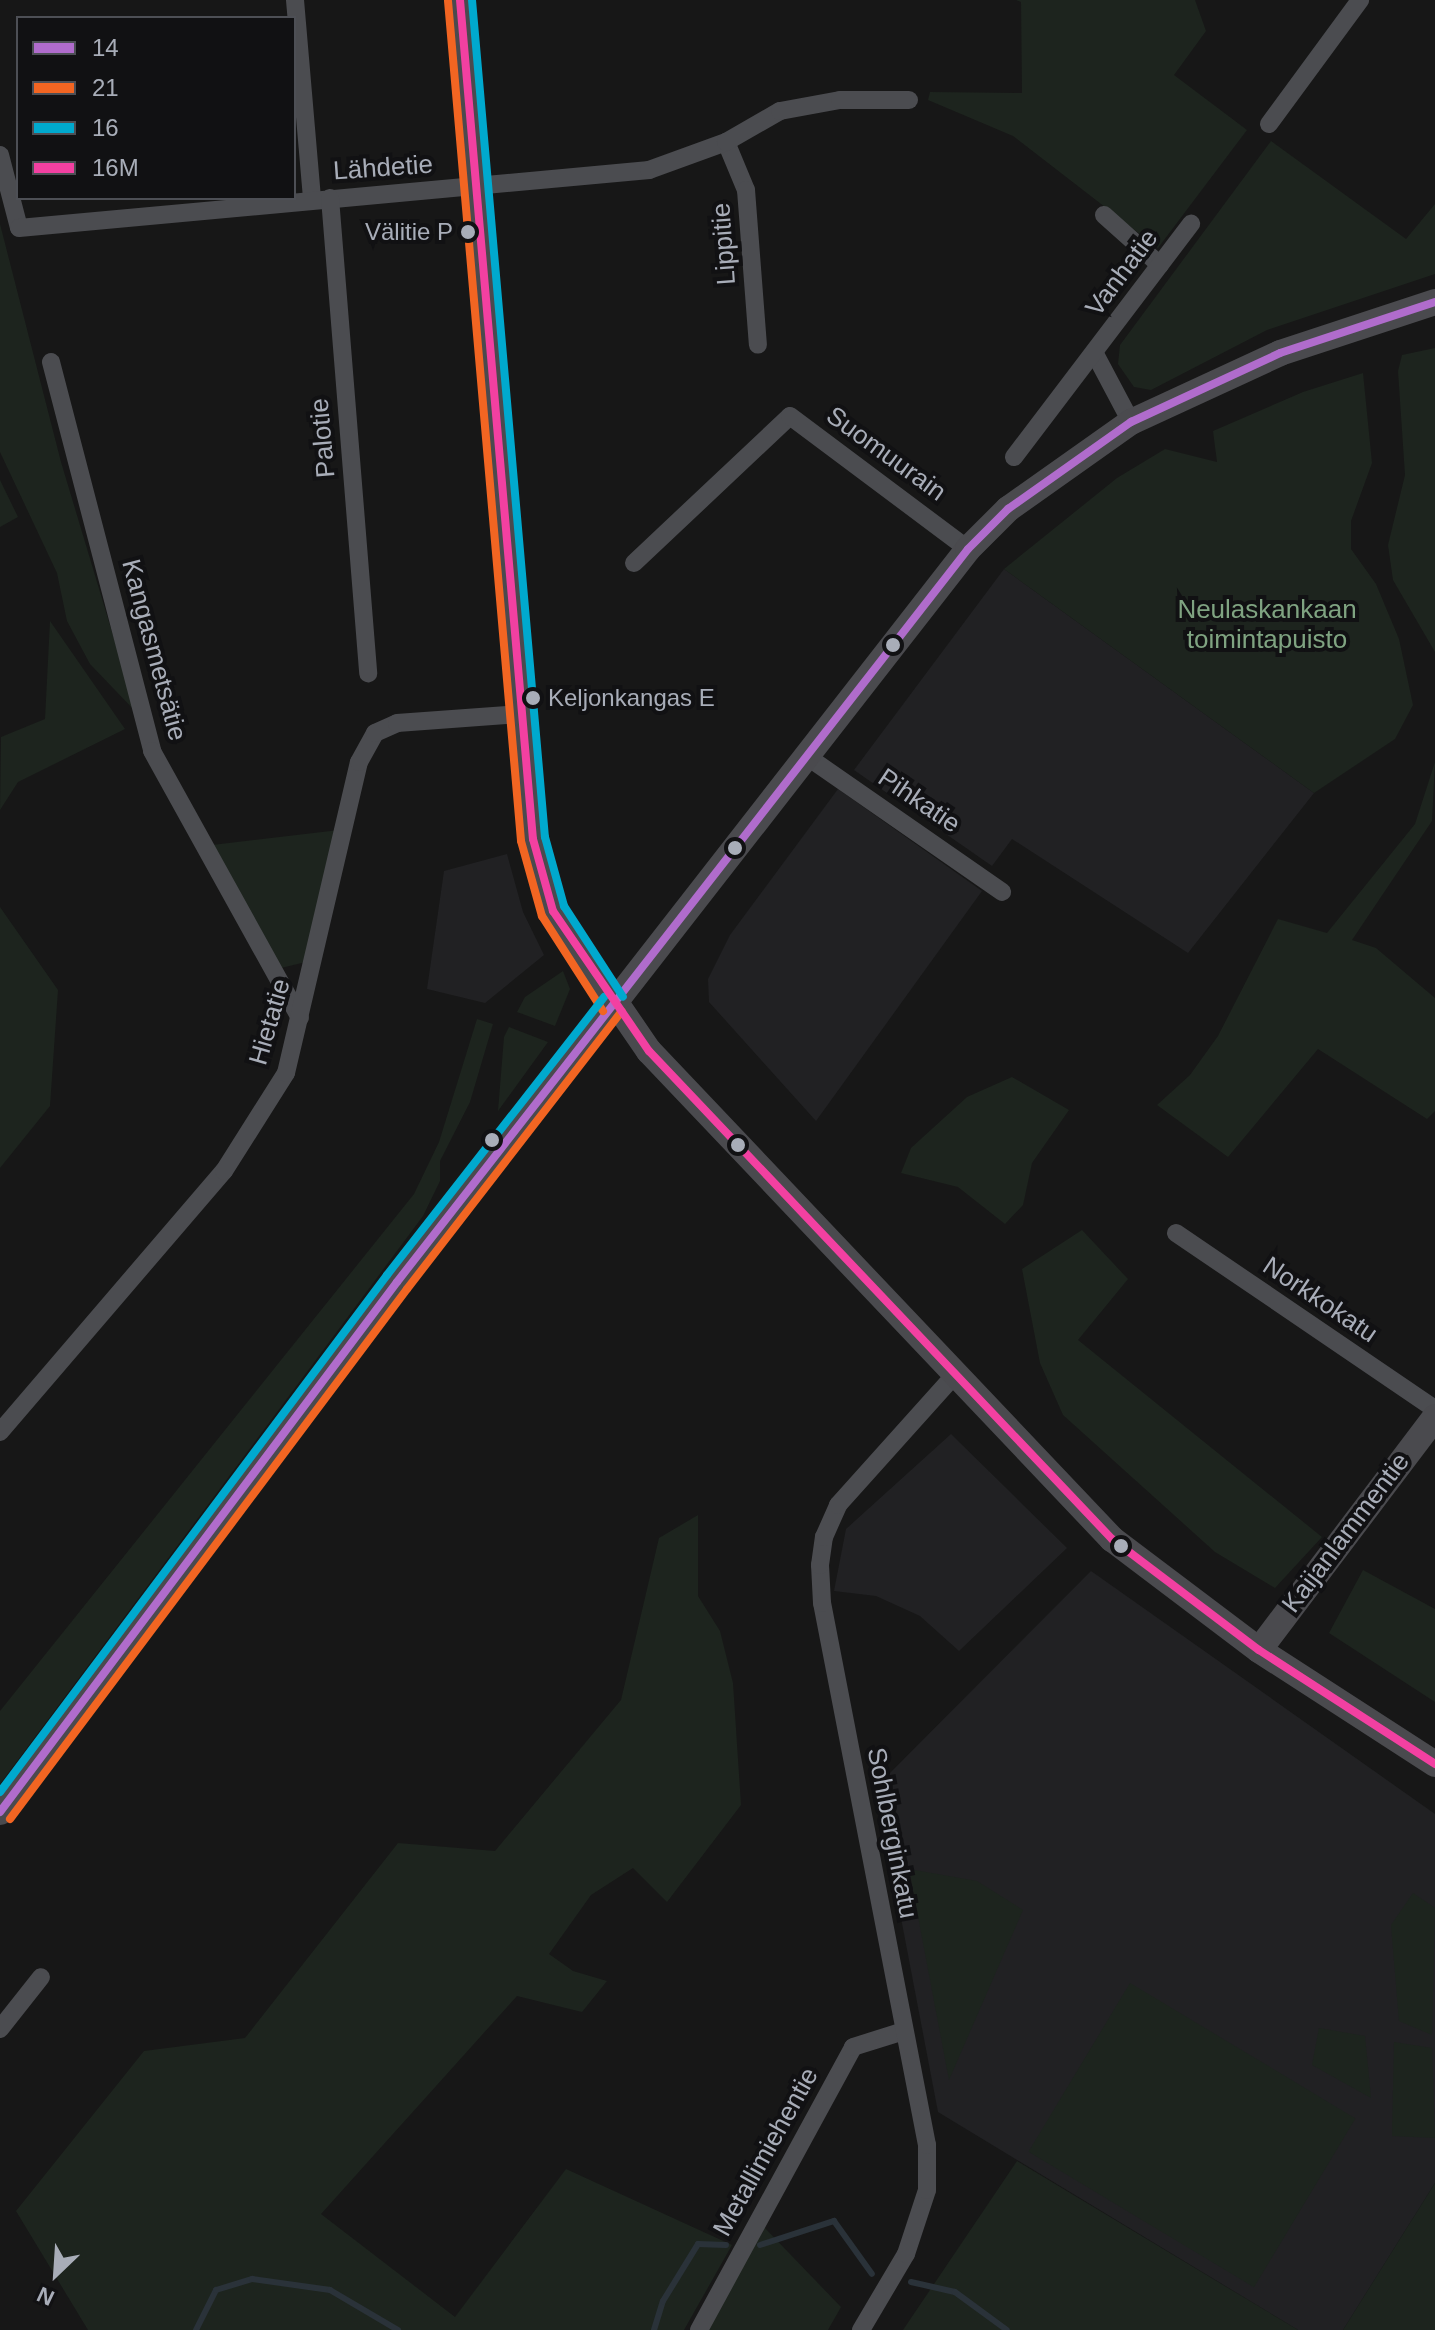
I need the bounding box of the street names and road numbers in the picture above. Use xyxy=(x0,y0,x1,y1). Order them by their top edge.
street label: Lähdetie xyxy=(332,149,434,187)
street label: Lippitie xyxy=(706,202,742,286)
street label: Vanhatie xyxy=(1079,223,1165,323)
street label: Palotie xyxy=(304,397,342,479)
street label: Suomuurain xyxy=(820,400,952,508)
street label: Kangasmetsätie xyxy=(115,556,193,744)
street label: Pihkatie xyxy=(872,762,966,840)
street label: Hietatie xyxy=(243,975,297,1069)
street label: Norkkokatu xyxy=(1257,1250,1383,1350)
street label: Kaijanlammentie xyxy=(1276,1447,1416,1619)
street label: Sohlberginkatu xyxy=(860,1745,924,1921)
street label: Metallimiehentie xyxy=(707,2062,825,2242)

